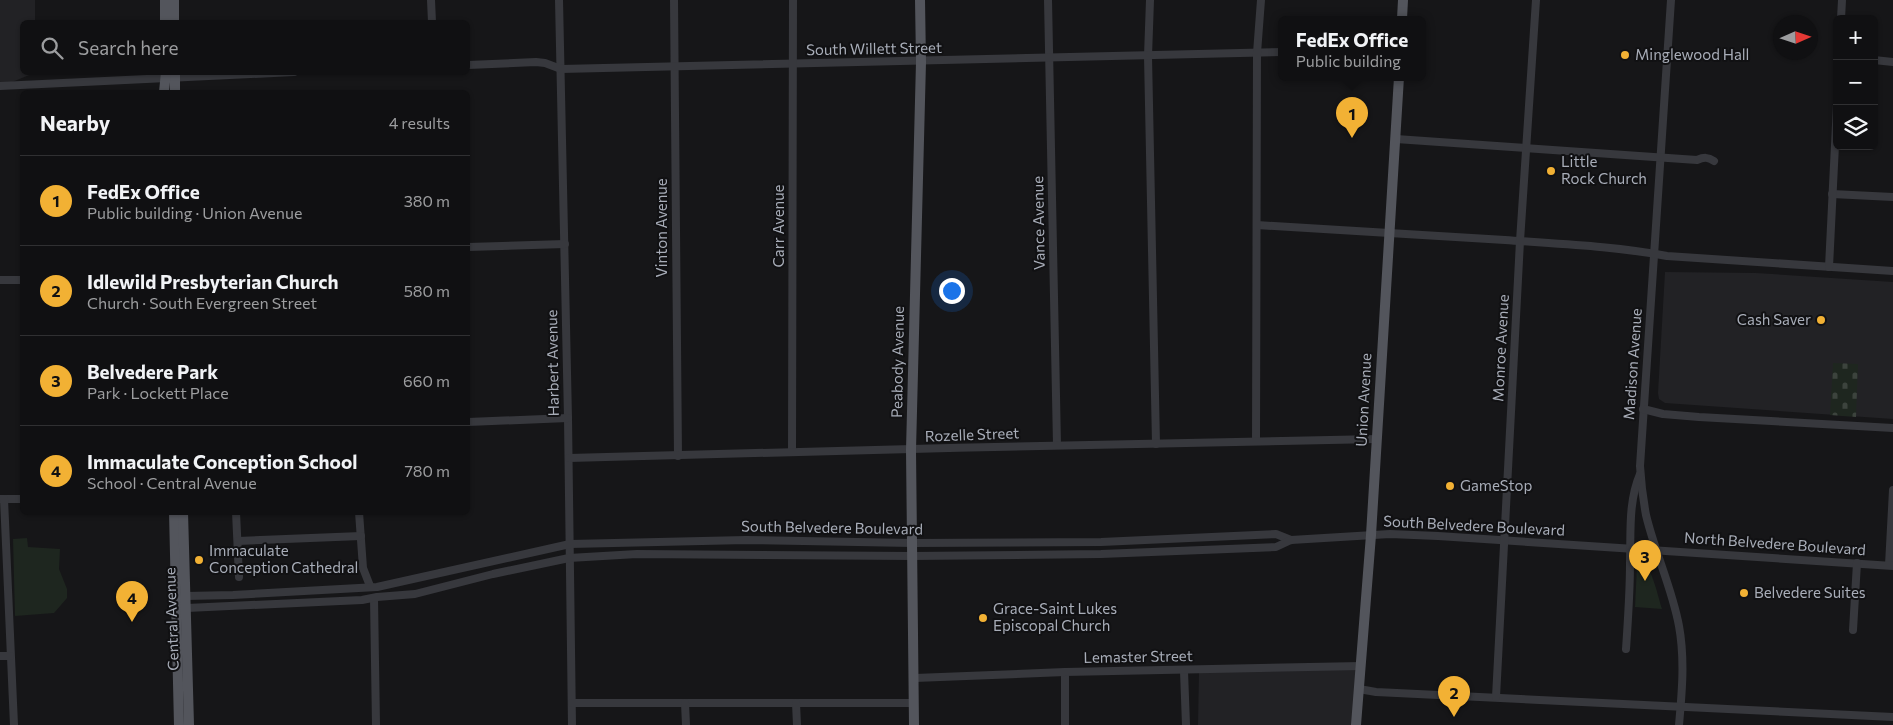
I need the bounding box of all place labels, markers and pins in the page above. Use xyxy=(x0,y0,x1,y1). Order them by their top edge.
place label: Minglewood Hall xyxy=(1635,45,1749,63)
marker: Minglewood Hall xyxy=(1619,49,1631,61)
pin: 1 xyxy=(1336,97,1368,138)
place label: Little Rock Church xyxy=(1561,152,1647,187)
marker: Little Rock Church xyxy=(1545,165,1557,177)
place label: Cash Saver xyxy=(1737,310,1811,328)
marker: Cash Saver xyxy=(1815,314,1827,326)
place label: GameStop xyxy=(1460,476,1532,494)
marker: GameStop xyxy=(1444,480,1456,492)
pin: 3 xyxy=(1629,540,1661,581)
place label: Immaculate Conception Cathedral xyxy=(209,541,358,576)
marker: Immaculate Conception Cathedral xyxy=(193,554,205,566)
pin: 4 xyxy=(116,581,148,622)
place label: Belvedere Suites xyxy=(1754,583,1866,601)
marker: Belvedere Suites xyxy=(1738,587,1750,599)
place label: Grace-Saint Lukes Episcopal Church xyxy=(993,599,1117,634)
marker: Grace-Saint Lukes Episcopal Church xyxy=(977,612,989,624)
pin: 2 xyxy=(1438,676,1470,717)

